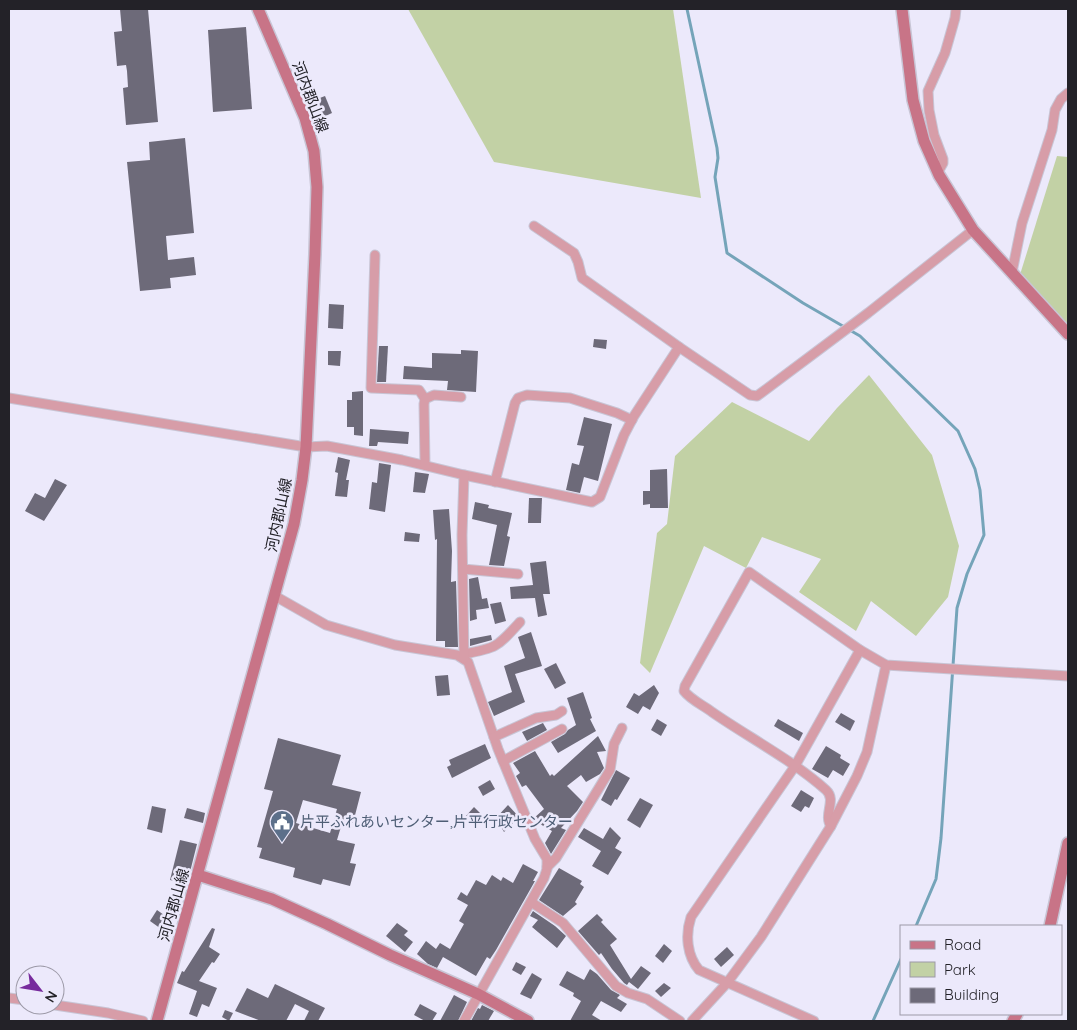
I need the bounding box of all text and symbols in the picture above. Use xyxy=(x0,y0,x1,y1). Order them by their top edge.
street label: 河内郡山線 xyxy=(288,58,333,135)
street label: 河内郡山線 xyxy=(261,476,296,554)
public building icon: 片平ふれあいセンター,片平行政センター xyxy=(269,809,295,843)
place label: 片平ふれあいセンター,片平行政センター xyxy=(300,812,573,831)
street label: 河内郡山線 xyxy=(154,866,193,944)
legend xyxy=(900,925,1062,1015)
text: Road xyxy=(944,935,981,954)
text: Park xyxy=(944,960,976,979)
north arrow xyxy=(15,965,65,1015)
text: Building xyxy=(944,985,999,1004)
text: N xyxy=(41,988,62,1006)

